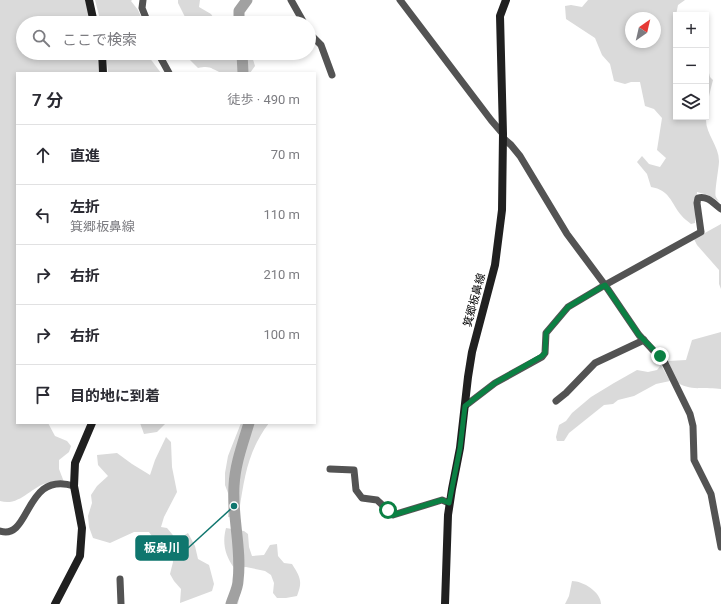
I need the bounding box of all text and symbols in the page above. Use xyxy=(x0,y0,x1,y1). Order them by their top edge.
north arrow xyxy=(625,12,661,48)
map controls xyxy=(673,12,709,120)
button: + xyxy=(673,12,709,48)
search box xyxy=(16,16,316,60)
icon: search xyxy=(30,27,52,49)
text: ここで検索 xyxy=(62,31,137,49)
button: − xyxy=(673,48,709,84)
button: layers xyxy=(673,84,709,120)
text: 7 分 xyxy=(32,90,63,110)
text: 徒歩 · 490 m xyxy=(228,92,300,107)
icon: ahead xyxy=(32,144,54,166)
text: 直進 xyxy=(70,147,100,165)
text: 70 m xyxy=(271,147,300,162)
text: 左折 xyxy=(70,198,100,216)
icon: left xyxy=(32,204,54,226)
text: 110 m xyxy=(263,207,300,222)
text: 箕郷板鼻線 xyxy=(70,219,135,234)
icon: right xyxy=(32,264,54,286)
text: 右折 xyxy=(70,267,100,285)
text: 210 m xyxy=(263,267,300,282)
street label: 箕郷板鼻線 xyxy=(461,272,488,328)
icon: right xyxy=(32,324,54,346)
text: 右折 xyxy=(70,327,100,345)
text: 100 m xyxy=(263,327,300,342)
route end xyxy=(651,347,669,365)
icon: arrive xyxy=(32,384,54,406)
text: 目的地に到着 xyxy=(70,387,160,405)
route start xyxy=(379,501,397,519)
callout: 板鼻川 xyxy=(136,536,188,560)
text: 板鼻川 xyxy=(144,541,180,555)

